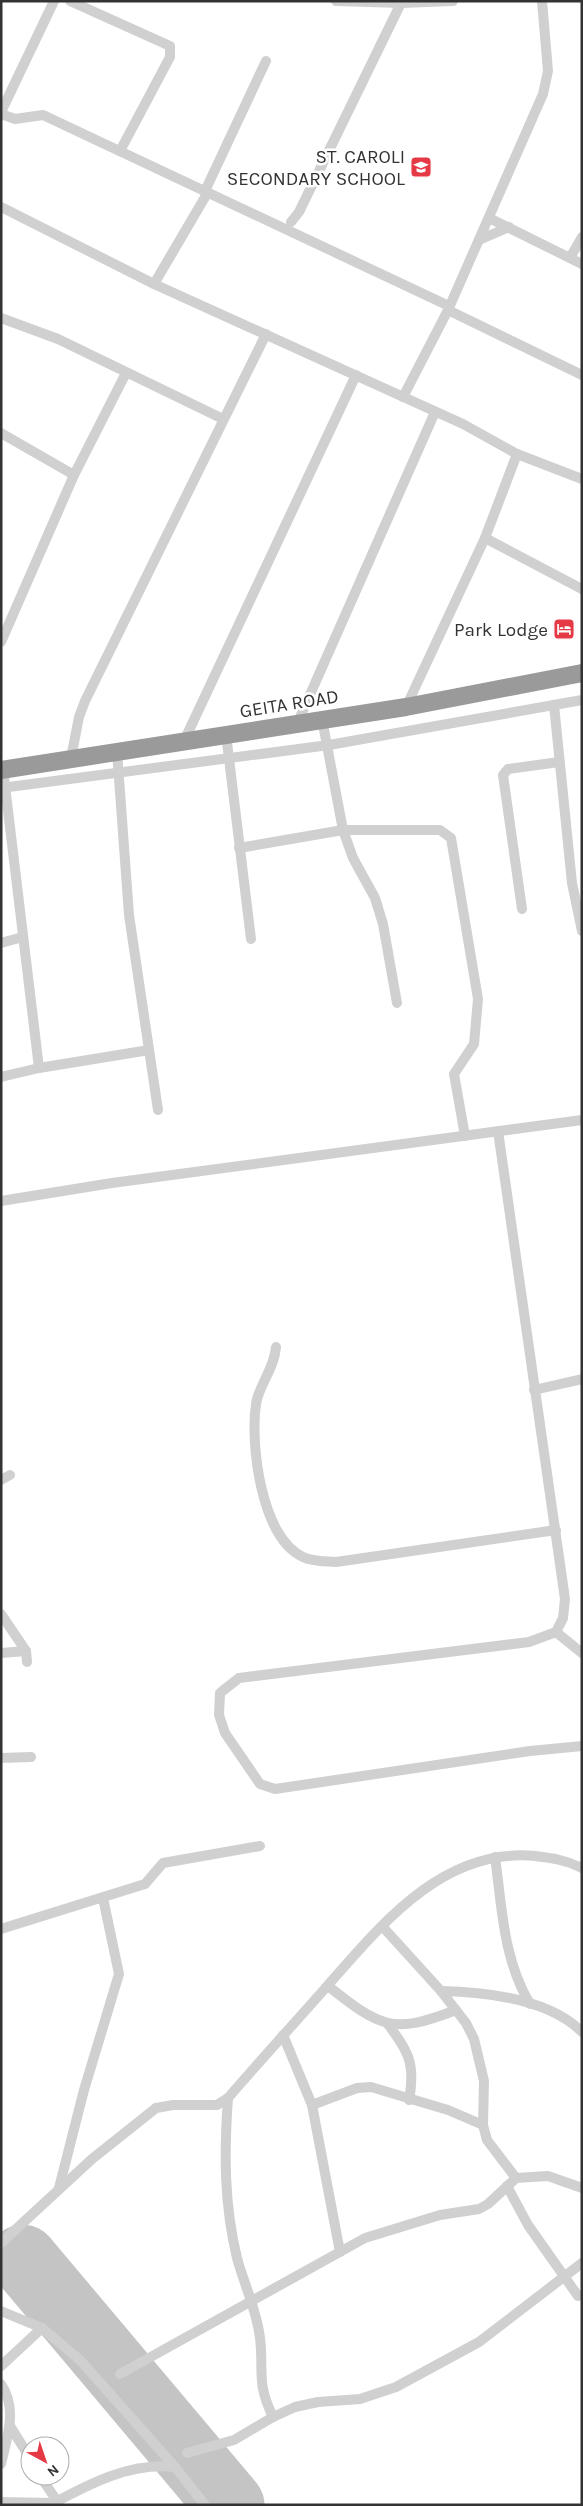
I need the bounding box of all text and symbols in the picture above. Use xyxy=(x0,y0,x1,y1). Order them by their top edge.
place label: ST. CAROLI SECONDARY SCHOOL xyxy=(227,146,405,190)
school or university icon: ST. CAROLI SECONDARY SCHOOL xyxy=(409,155,433,179)
hotel icon: Park Lodge xyxy=(552,617,576,641)
place label: Park Lodge xyxy=(454,619,548,641)
street label: GEITA ROAD xyxy=(238,685,340,723)
north arrow xyxy=(20,2436,70,2486)
text: N xyxy=(44,2461,62,2480)

